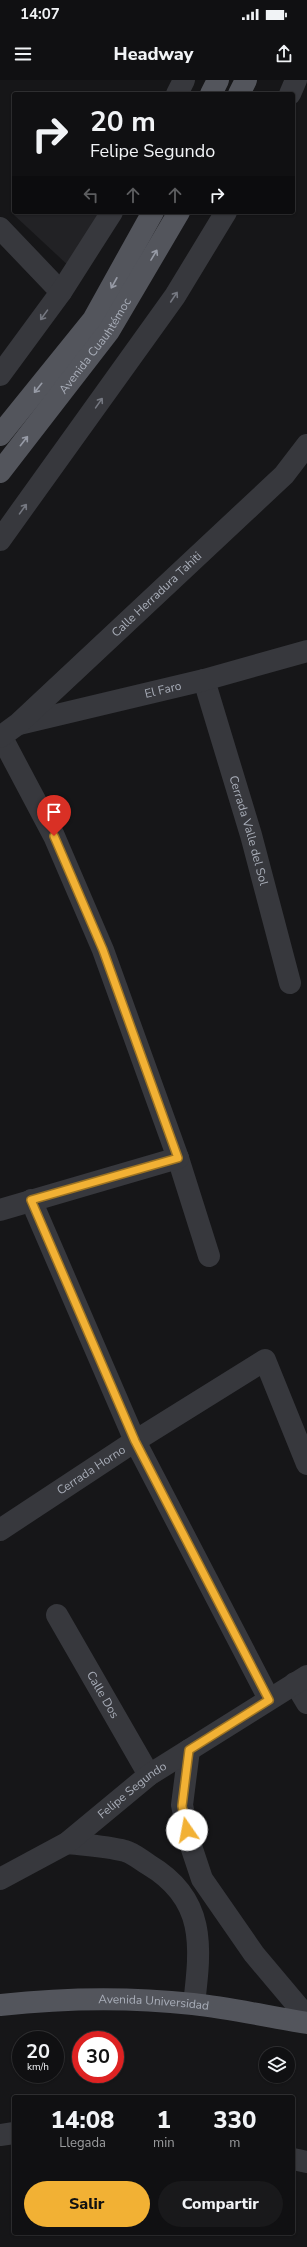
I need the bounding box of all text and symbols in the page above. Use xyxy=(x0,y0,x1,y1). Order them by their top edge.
text: 14:07 xyxy=(20,4,60,24)
text: Headway xyxy=(114,42,193,66)
icon: menu xyxy=(12,43,34,65)
icon: share xyxy=(273,43,295,65)
text: 20 m xyxy=(90,103,156,141)
icon: right xyxy=(24,108,76,160)
text: Felipe Segundo xyxy=(90,139,215,163)
icon: left xyxy=(80,184,102,206)
icon: ahead xyxy=(122,184,144,206)
icon: ahead xyxy=(164,184,186,206)
icon: right xyxy=(206,184,228,206)
one-way arrow xyxy=(150,250,158,261)
one-way arrow xyxy=(109,277,117,289)
one-way arrow xyxy=(170,292,178,303)
street label: Avenida Cuauhtémoc xyxy=(55,295,135,397)
one-way arrow xyxy=(40,309,49,320)
one-way arrow xyxy=(33,383,42,393)
one-way arrow xyxy=(95,398,103,409)
one-way arrow xyxy=(19,436,28,447)
one-way arrow xyxy=(19,503,27,514)
street label: Calle Herradura Tahiti xyxy=(108,548,205,640)
street label: El Faro xyxy=(143,678,183,702)
street label: Cerrada Valle del Sol xyxy=(225,774,272,888)
pin xyxy=(37,795,71,836)
icon: arrive xyxy=(43,801,65,823)
street label: Cerrada Horno xyxy=(54,1441,129,1498)
street label: Calle Dos xyxy=(83,1668,123,1722)
street label: Felipe Segundo xyxy=(94,1758,170,1822)
position arrow xyxy=(166,1809,208,1851)
street label: Avenida Universidad xyxy=(98,1991,210,2014)
speed limit sign: 30 xyxy=(72,2031,124,2083)
text: 20 xyxy=(26,2038,50,2065)
map controls xyxy=(259,2047,295,2083)
button: layers xyxy=(259,2047,295,2083)
text: km/h xyxy=(27,2060,49,2074)
text: 14:08 xyxy=(51,2104,114,2136)
text: 1 xyxy=(157,2104,171,2136)
text: 330 xyxy=(213,2104,256,2136)
text: Llegada xyxy=(59,2134,106,2152)
text: min xyxy=(153,2134,175,2152)
text: m xyxy=(229,2134,240,2152)
button: Salir xyxy=(24,2181,150,2227)
button: Compartir xyxy=(158,2181,283,2227)

